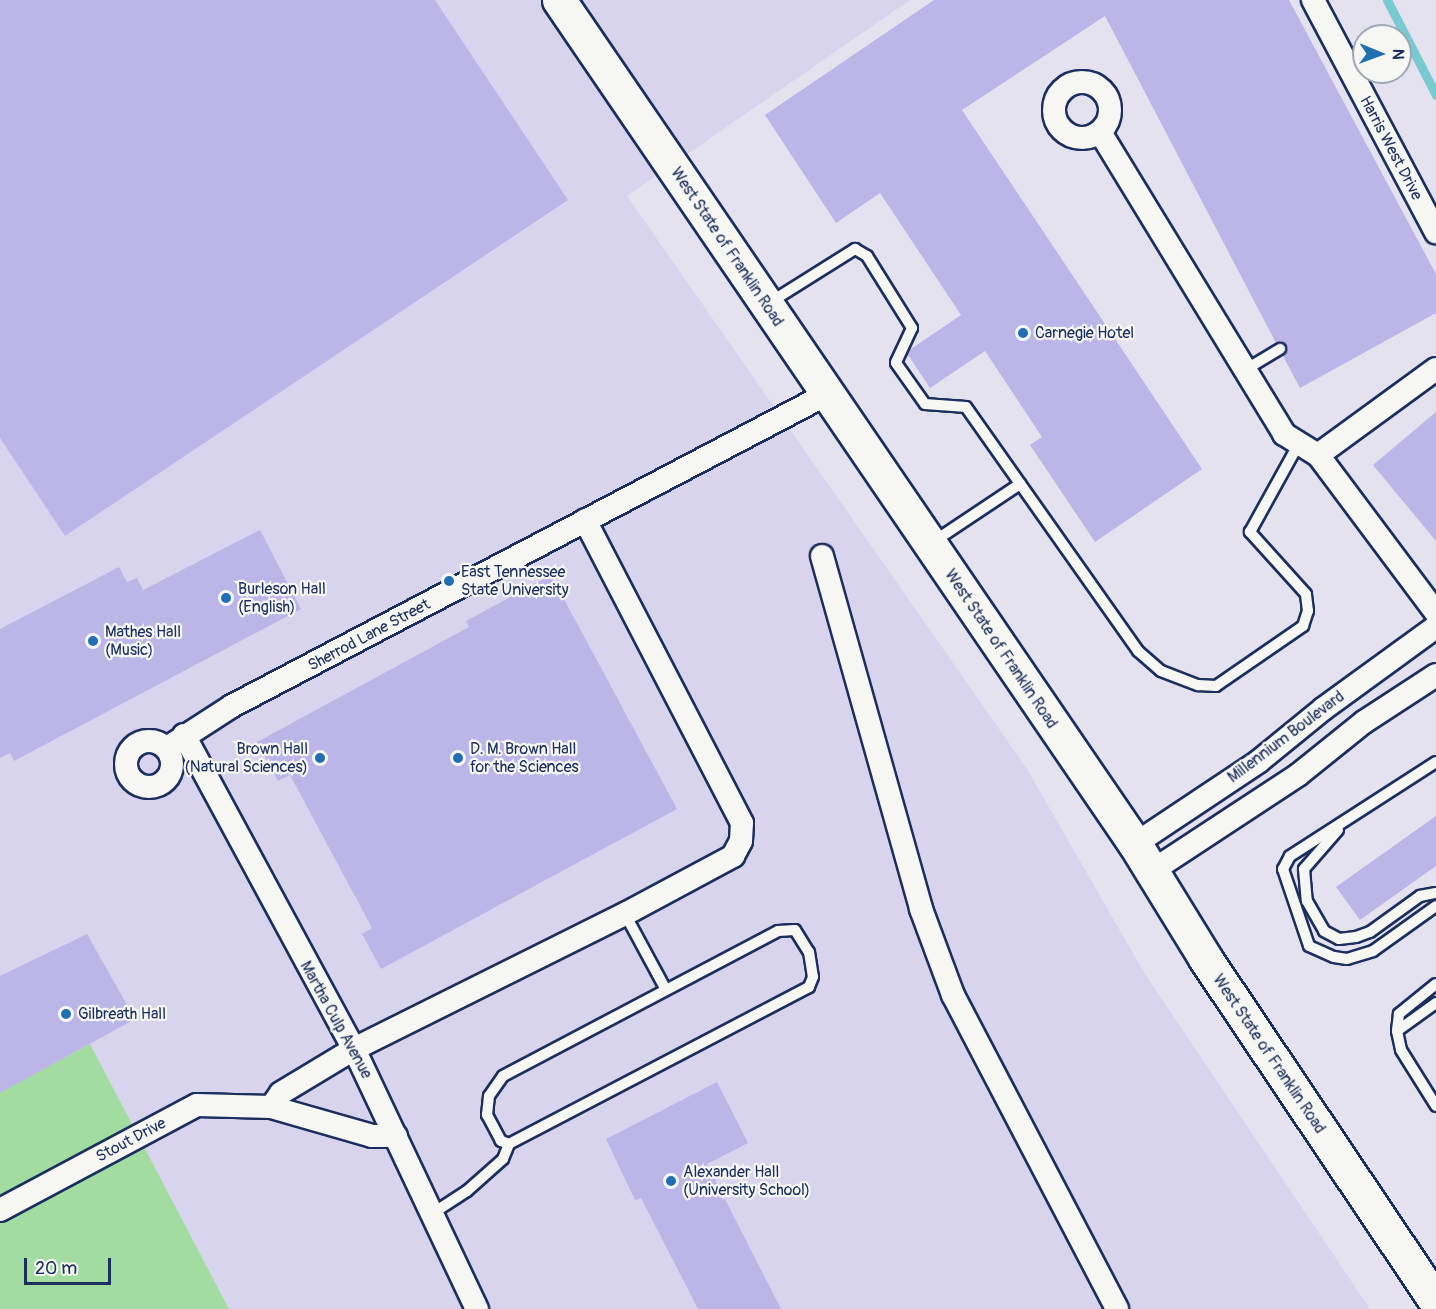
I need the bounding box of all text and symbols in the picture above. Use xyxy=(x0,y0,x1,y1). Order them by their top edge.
north arrow xyxy=(1352,24,1412,84)
text: N xyxy=(1388,49,1408,60)
street label: Harris West Drive xyxy=(1355,93,1427,203)
street label: West State of Franklin Road xyxy=(666,164,788,330)
place label: Carnegie Hotel xyxy=(1035,323,1134,343)
marker: Carnegie Hotel xyxy=(1016,326,1030,340)
place label: East Tennessee State University xyxy=(461,562,569,600)
street label: West State of Franklin Road xyxy=(940,566,1062,732)
marker: East Tennessee State University xyxy=(442,574,456,588)
place label: Burleson Hall (English) xyxy=(238,579,326,617)
marker: Burleson Hall (English) xyxy=(219,591,233,605)
street label: Sherrod Lane Street xyxy=(305,595,433,675)
place label: Mathes Hall (Music) xyxy=(105,622,181,660)
marker: Mathes Hall (Music) xyxy=(86,634,100,648)
street label: Millennium Boulevard xyxy=(1224,687,1348,787)
place label: Brown Hall (Natural Sciences) xyxy=(184,739,308,777)
place label: D. M. Brown Hall for the Sciences xyxy=(470,739,579,777)
marker: Brown Hall (Natural Sciences) xyxy=(313,751,327,765)
marker: D. M. Brown Hall for the Sciences xyxy=(451,751,465,765)
street label: Martha Culp Avenue xyxy=(296,958,376,1082)
street label: West State of Franklin Road xyxy=(1208,971,1330,1137)
place label: Gilbreath Hall xyxy=(78,1004,166,1024)
marker: Gilbreath Hall xyxy=(59,1007,73,1021)
street label: Stout Drive xyxy=(93,1114,169,1166)
place label: Alexander Hall (University School) xyxy=(683,1162,810,1200)
marker: Alexander Hall (University School) xyxy=(664,1174,678,1188)
scale bar xyxy=(27,1246,114,1284)
text: 20 m xyxy=(35,1257,77,1280)

